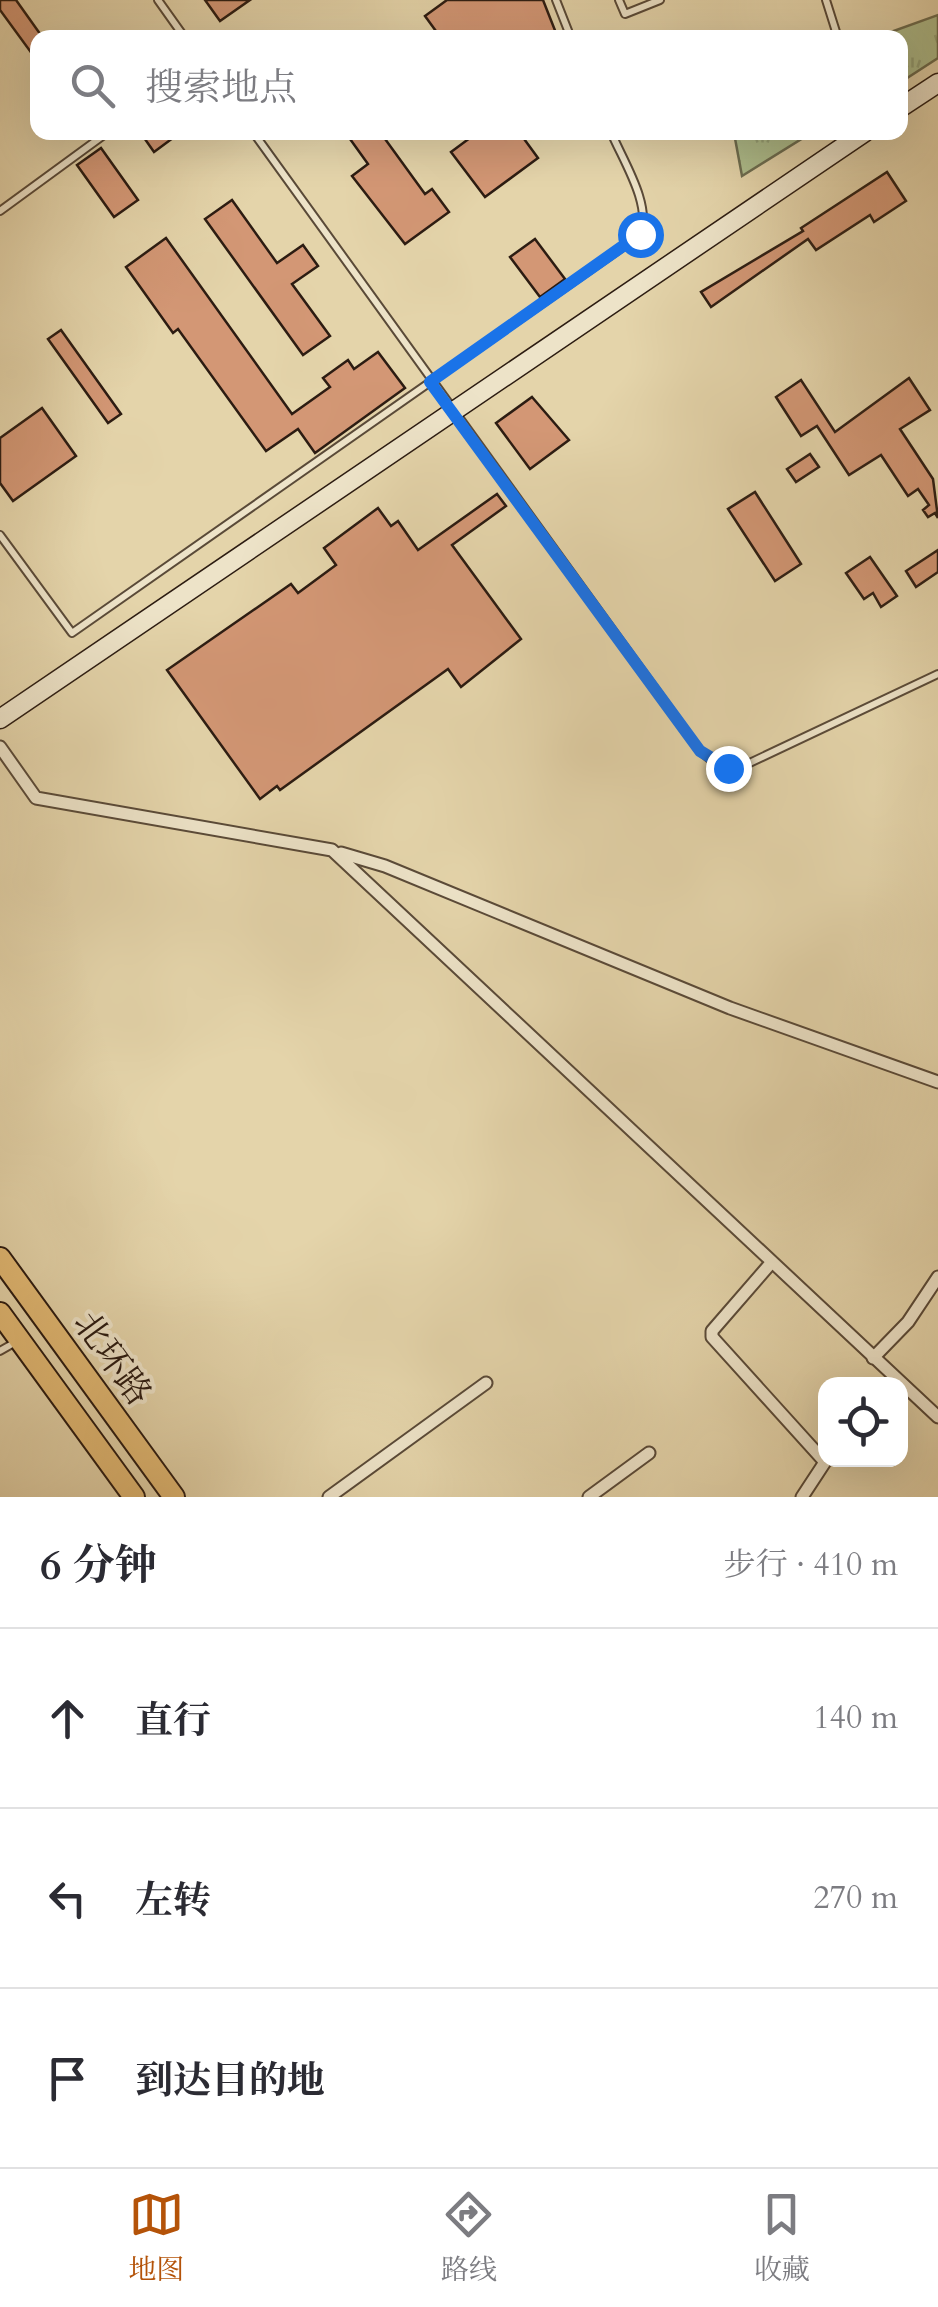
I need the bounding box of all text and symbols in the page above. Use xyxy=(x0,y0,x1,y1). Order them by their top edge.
search box xyxy=(30,30,908,140)
icon: search xyxy=(65,58,120,113)
text: 搜索地点 xyxy=(145,62,297,114)
route start xyxy=(618,212,664,258)
route end xyxy=(706,746,752,792)
street label: 北环路 xyxy=(62,1302,162,1415)
map controls xyxy=(818,1377,908,1467)
button: locate xyxy=(818,1377,908,1467)
text: 6 分钟 xyxy=(40,1537,157,1594)
text: 步行 · 410 m xyxy=(724,1543,898,1587)
icon: ahead xyxy=(40,1691,95,1746)
text: 直行 xyxy=(135,1695,211,1747)
text: 140 m xyxy=(813,1696,898,1740)
icon: left xyxy=(40,1871,95,1926)
text: 左转 xyxy=(135,1875,211,1927)
text: 270 m xyxy=(813,1876,898,1920)
icon: arrive xyxy=(40,2051,95,2106)
text: 到达目的地 xyxy=(135,2055,325,2107)
tab: 地图 xyxy=(128,2187,184,2289)
tab: 路线 xyxy=(441,2187,497,2289)
tab: 收藏 xyxy=(754,2187,810,2289)

